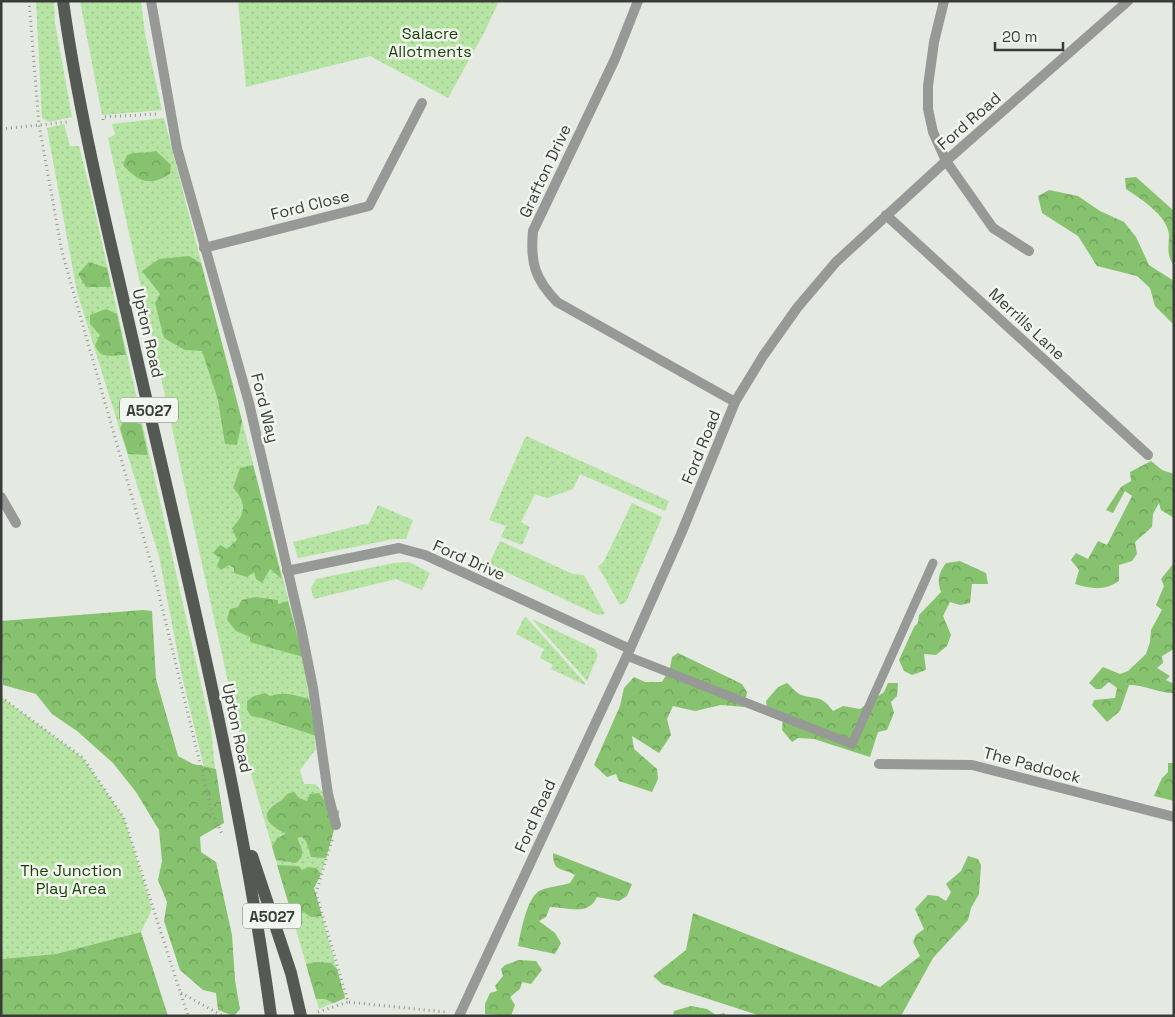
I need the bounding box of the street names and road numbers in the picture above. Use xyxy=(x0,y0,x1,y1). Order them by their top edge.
street label: Ford Road xyxy=(933,88,1005,154)
street label: Grafton Drive xyxy=(514,121,576,221)
street label: Ford Close xyxy=(268,185,352,225)
street label: Merrills Lane xyxy=(984,283,1070,365)
street label: Upton Road xyxy=(128,286,168,380)
street label: Ford Way xyxy=(246,371,284,445)
road number: A5027 xyxy=(120,398,178,422)
street label: Ford Road xyxy=(677,407,725,487)
street label: Ford Drive xyxy=(430,535,508,585)
street label: Upton Road xyxy=(217,681,257,775)
street label: The Paddock xyxy=(981,742,1083,788)
street label: Ford Road xyxy=(510,776,560,856)
road number: A5027 xyxy=(243,904,301,928)

